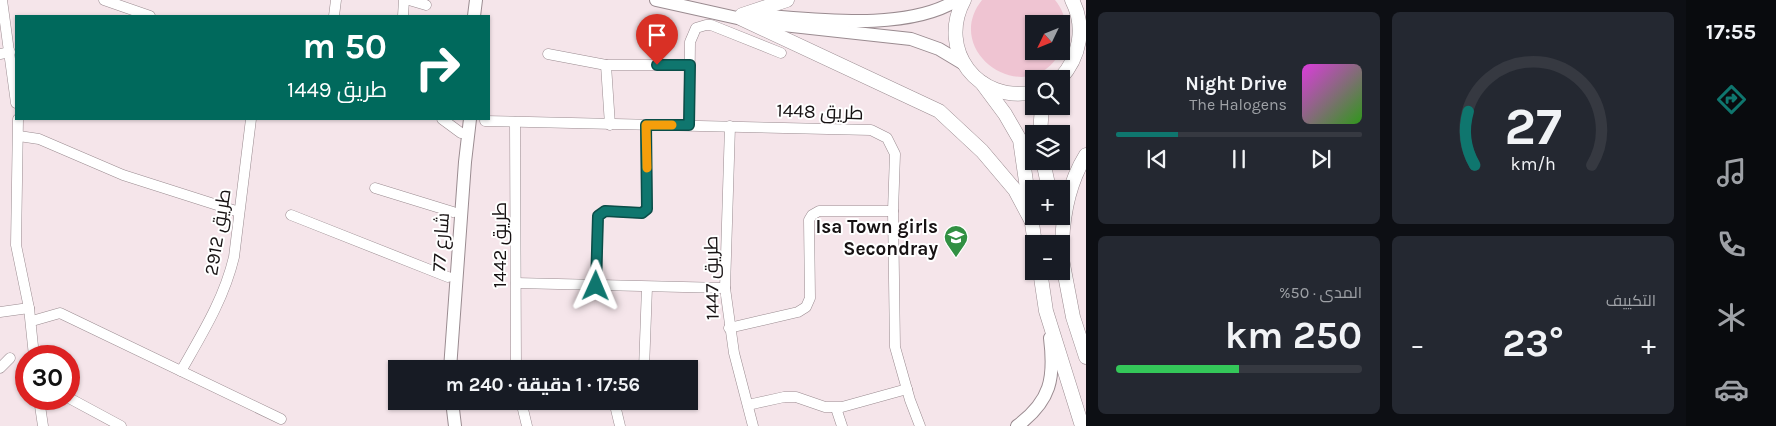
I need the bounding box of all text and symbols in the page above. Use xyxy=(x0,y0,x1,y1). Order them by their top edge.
pin xyxy=(636,14,678,65)
north arrow xyxy=(1025,15,1070,60)
map controls xyxy=(1025,15,1070,280)
text: 17:55 xyxy=(1706,19,1756,45)
icon: arrive xyxy=(643,21,671,49)
text: 50 m xyxy=(302,26,387,67)
icon: right xyxy=(405,35,470,100)
button: search xyxy=(1025,70,1070,115)
text: Night Drive xyxy=(1185,73,1287,95)
text: طريق 1449 xyxy=(287,77,387,103)
icon: directions xyxy=(1714,82,1749,117)
text: The Halogens xyxy=(1189,95,1287,114)
text: 27 xyxy=(1504,96,1562,157)
street label: طريق 1448 xyxy=(776,99,864,126)
button: layers xyxy=(1025,125,1070,170)
icon: previous xyxy=(1143,145,1171,173)
icon: pause xyxy=(1225,145,1253,173)
icon: next xyxy=(1307,145,1335,173)
text: km/h xyxy=(1510,154,1556,175)
icon: music xyxy=(1714,155,1749,190)
button: + xyxy=(1025,180,1070,225)
street label: طريق 2912 xyxy=(200,187,237,277)
street label: طريق 1442 xyxy=(489,202,512,288)
street label: شارع 77 xyxy=(428,212,456,272)
place label: Isa Town girls Secondray xyxy=(816,216,938,260)
school or university icon: Isa Town girls Secondray xyxy=(943,224,969,258)
icon: phone xyxy=(1714,227,1749,262)
button: − xyxy=(1025,235,1070,280)
street label: طريق 1447 xyxy=(700,236,725,320)
position arrow xyxy=(569,259,621,311)
text: المدى · 50% xyxy=(1279,283,1362,302)
text: التكييف xyxy=(1606,291,1656,310)
icon: climate xyxy=(1714,300,1749,335)
text: 250 km xyxy=(1225,313,1362,358)
text: 23° xyxy=(1502,321,1564,366)
text: − xyxy=(1410,328,1425,361)
text: + xyxy=(1641,328,1656,361)
speed limit sign: 30 xyxy=(15,345,80,410)
icon: car xyxy=(1714,372,1749,407)
text: 17:56 · 1 دقيقة · 240 m xyxy=(446,374,640,396)

